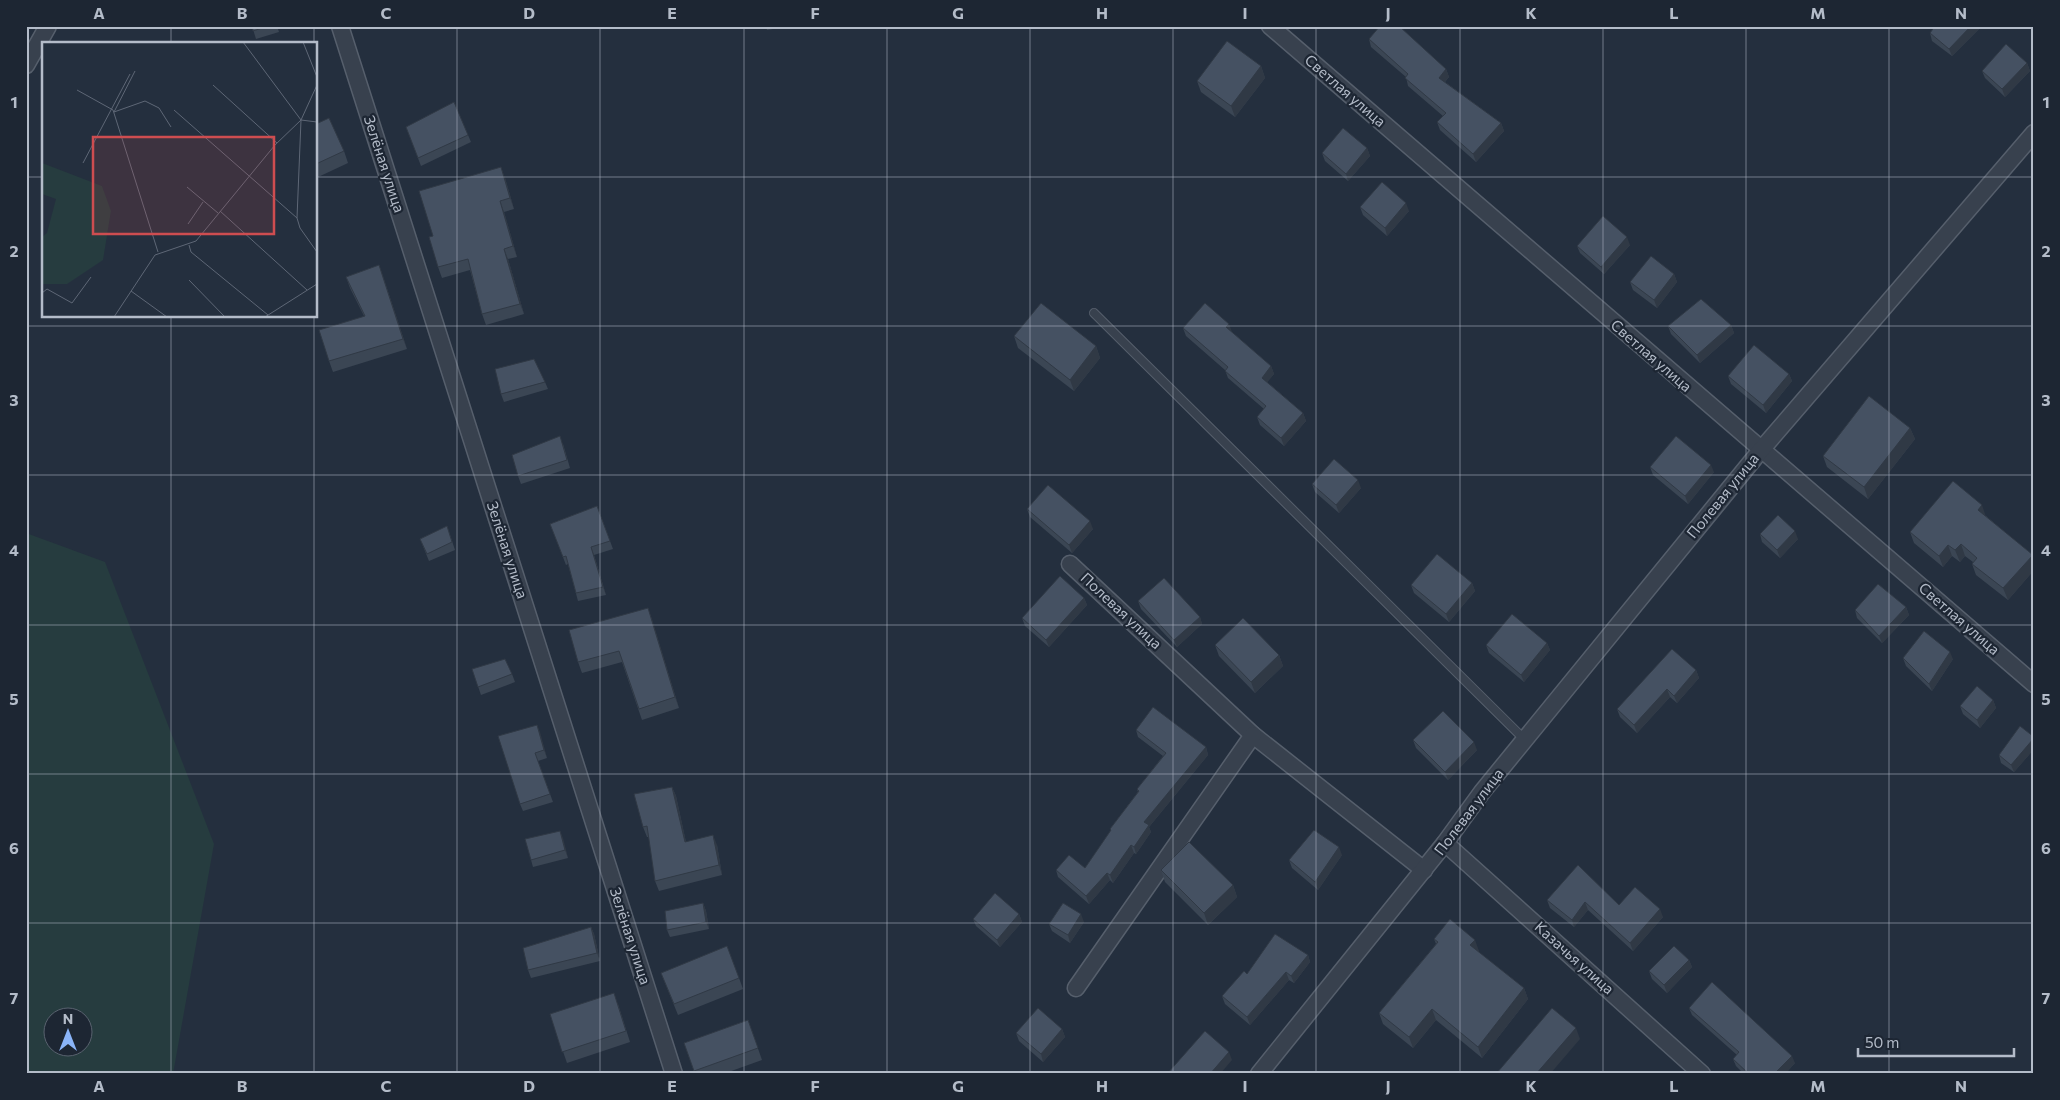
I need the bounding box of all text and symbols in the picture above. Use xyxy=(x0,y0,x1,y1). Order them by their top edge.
text: A xyxy=(93,3,105,22)
text: B xyxy=(237,3,248,22)
text: C xyxy=(381,3,392,22)
text: D xyxy=(523,3,535,22)
text: E xyxy=(667,3,677,22)
text: F xyxy=(810,3,820,22)
text: G xyxy=(952,3,964,22)
text: H xyxy=(1096,3,1108,22)
text: I xyxy=(1242,3,1248,22)
text: J xyxy=(1385,3,1391,22)
text: K xyxy=(1525,3,1537,22)
text: L xyxy=(1669,3,1679,22)
text: M xyxy=(1810,3,1826,22)
text: N xyxy=(1955,3,1967,22)
inset map xyxy=(42,42,318,318)
street label: Светлая улица xyxy=(1302,50,1390,130)
text: 1 xyxy=(10,92,18,111)
text: 1 xyxy=(2042,92,2050,111)
street label: Зелёная улица xyxy=(361,113,409,215)
text: 2 xyxy=(9,241,19,260)
text: 2 xyxy=(2041,241,2051,260)
street label: Светлая улица xyxy=(1608,315,1696,395)
text: 3 xyxy=(9,390,19,409)
text: 3 xyxy=(2041,390,2051,409)
street label: Полевая улица xyxy=(1682,449,1762,542)
street label: Зелёная улица xyxy=(484,499,532,601)
text: 4 xyxy=(9,540,19,559)
text: 4 xyxy=(2041,540,2051,559)
street label: Полевая улица xyxy=(1077,568,1166,652)
street label: Светлая улица xyxy=(1916,578,2004,658)
text: 5 xyxy=(9,689,19,708)
text: 5 xyxy=(2041,689,2051,708)
street label: Полевая улица xyxy=(1430,764,1507,858)
text: 6 xyxy=(9,838,19,857)
text: 6 xyxy=(2041,838,2051,857)
street label: Зелёная улица xyxy=(607,885,655,987)
street label: Казачья улица xyxy=(1531,917,1618,998)
text: 7 xyxy=(10,988,19,1007)
text: 7 xyxy=(2042,988,2051,1007)
north arrow xyxy=(42,1008,92,1058)
text: N xyxy=(63,1010,73,1027)
scale bar xyxy=(1858,1025,2014,1057)
text: 50 m xyxy=(1865,1033,1899,1051)
text: A xyxy=(93,1076,105,1095)
text: B xyxy=(237,1076,248,1095)
text: C xyxy=(381,1076,392,1095)
text: D xyxy=(523,1076,535,1095)
text: E xyxy=(667,1076,677,1095)
text: F xyxy=(810,1076,820,1095)
text: G xyxy=(952,1076,964,1095)
text: H xyxy=(1096,1076,1108,1095)
text: I xyxy=(1242,1076,1248,1095)
text: J xyxy=(1385,1076,1391,1095)
text: K xyxy=(1525,1076,1537,1095)
text: L xyxy=(1669,1076,1679,1095)
text: M xyxy=(1810,1076,1826,1095)
text: N xyxy=(1955,1076,1967,1095)

